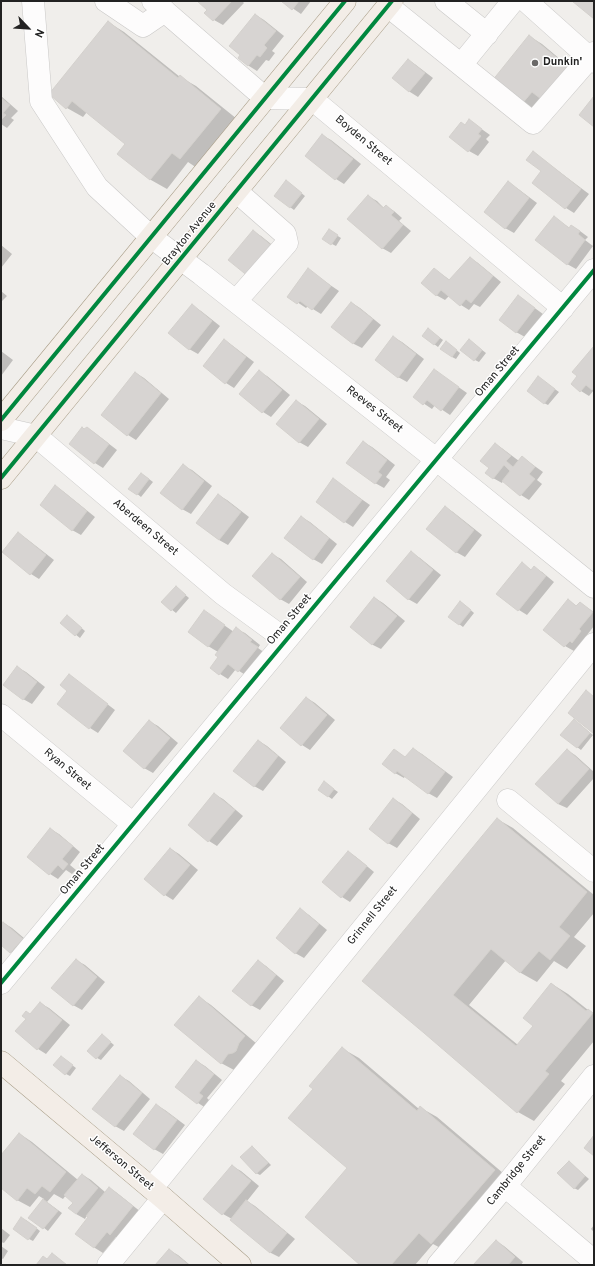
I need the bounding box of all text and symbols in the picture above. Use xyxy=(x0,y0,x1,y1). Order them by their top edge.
north arrow xyxy=(8,8,48,48)
text: N xyxy=(31,27,47,40)
place label: Dunkin' xyxy=(543,56,582,70)
marker: Dunkin' xyxy=(530,58,540,68)
street label: Boyden Street xyxy=(332,113,394,169)
street label: Brayton Avenue xyxy=(160,199,220,269)
street label: Oman Street xyxy=(473,344,523,400)
street label: Reeves Street xyxy=(343,384,405,436)
street label: Aberdeen Street xyxy=(110,497,180,559)
street label: Oman Street xyxy=(265,592,315,648)
street label: Ryan Street xyxy=(41,746,93,794)
street label: Oman Street xyxy=(58,842,108,898)
street label: Grinnell Street xyxy=(345,884,401,948)
street label: Jefferson Street xyxy=(86,1132,156,1194)
street label: Cambridge Street xyxy=(485,1133,549,1209)

